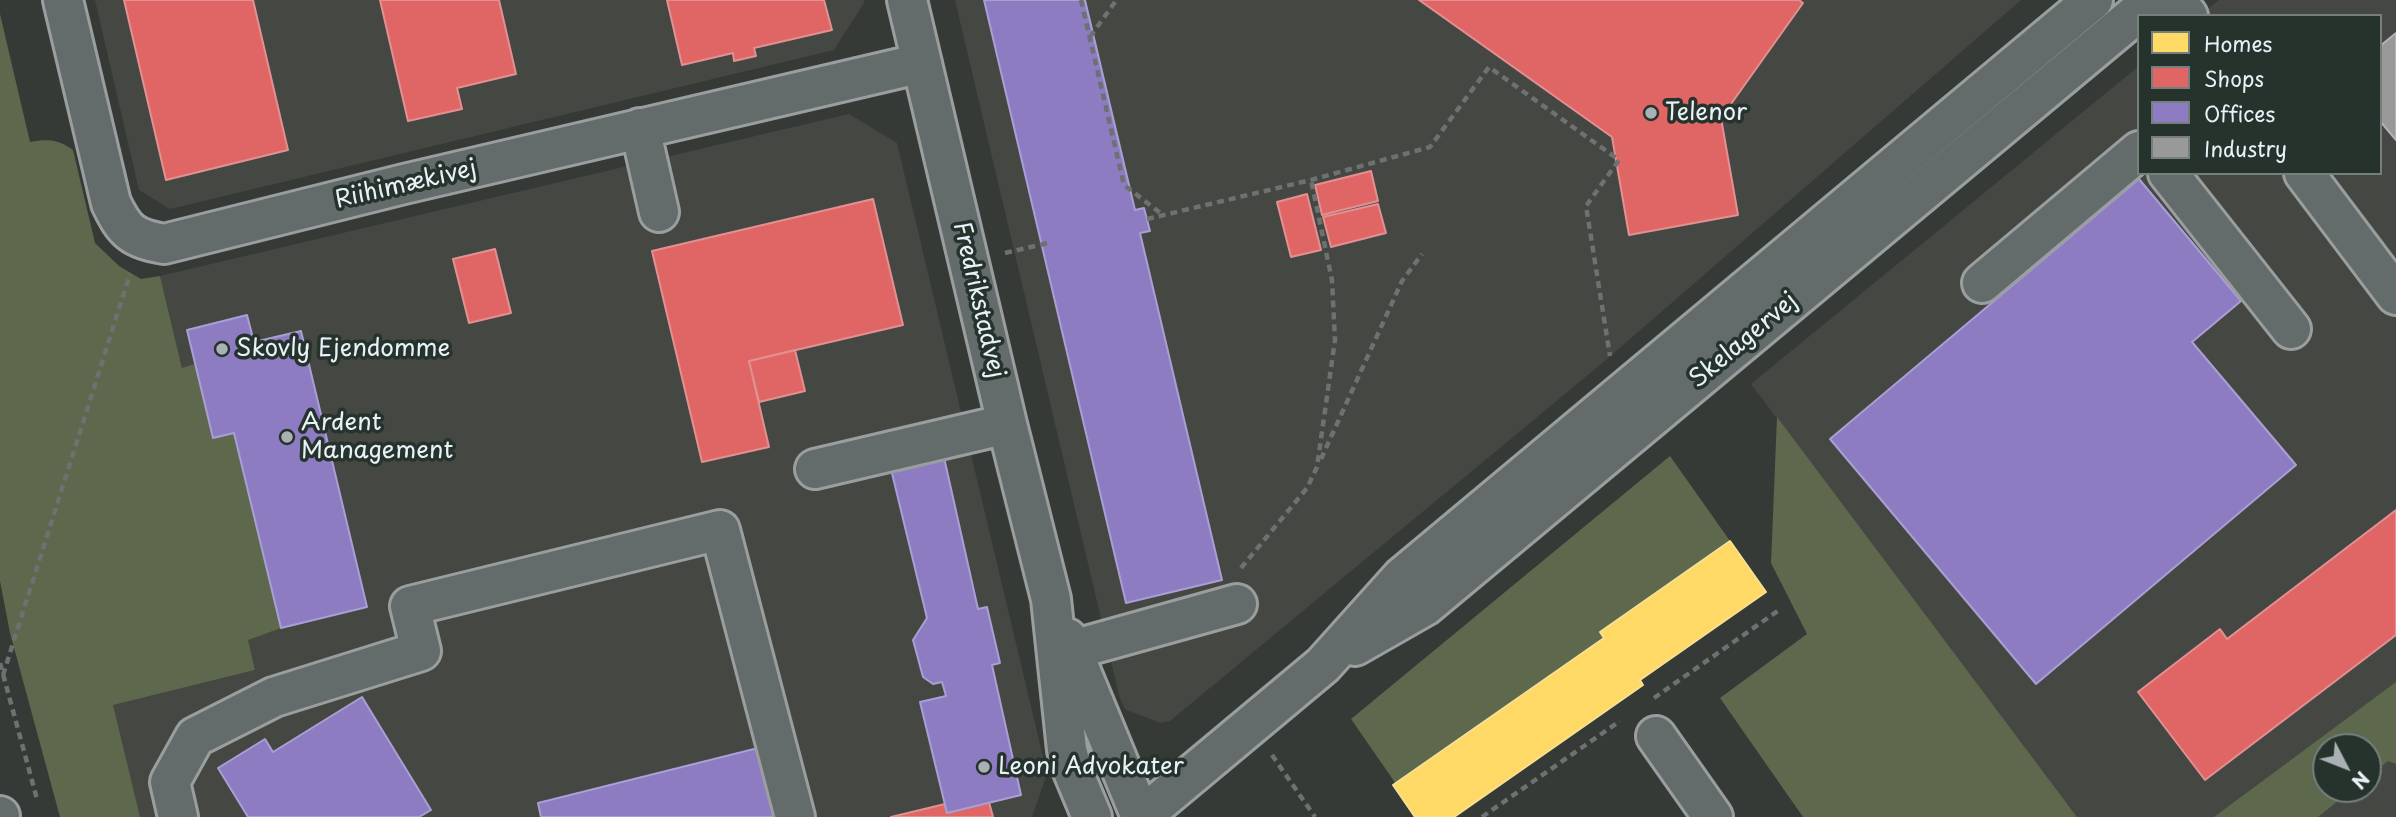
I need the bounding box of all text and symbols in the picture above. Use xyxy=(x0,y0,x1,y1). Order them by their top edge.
legend xyxy=(2137,14,2382,175)
text: Homes xyxy=(2204,27,2272,59)
text: Shops xyxy=(2204,62,2264,94)
text: Offices xyxy=(2204,97,2275,129)
place label: Telenor xyxy=(1665,99,1747,127)
marker: Telenor xyxy=(1643,105,1659,121)
text: Industry xyxy=(2204,132,2287,164)
street label: Riihimækivej xyxy=(332,155,480,215)
street label: Fredrikstadvej xyxy=(946,219,1010,381)
street label: Skelagervej xyxy=(1684,287,1804,395)
place label: Skovly Ejendomme xyxy=(236,335,450,363)
marker: Skovly Ejendomme xyxy=(214,341,230,357)
place label: Ardent Management xyxy=(301,409,453,465)
marker: Ardent Management xyxy=(279,429,295,445)
north arrow xyxy=(2312,733,2382,803)
place label: Leoni Advokater xyxy=(998,753,1184,781)
marker: Leoni Advokater xyxy=(976,759,992,775)
text: N xyxy=(2346,766,2377,796)

